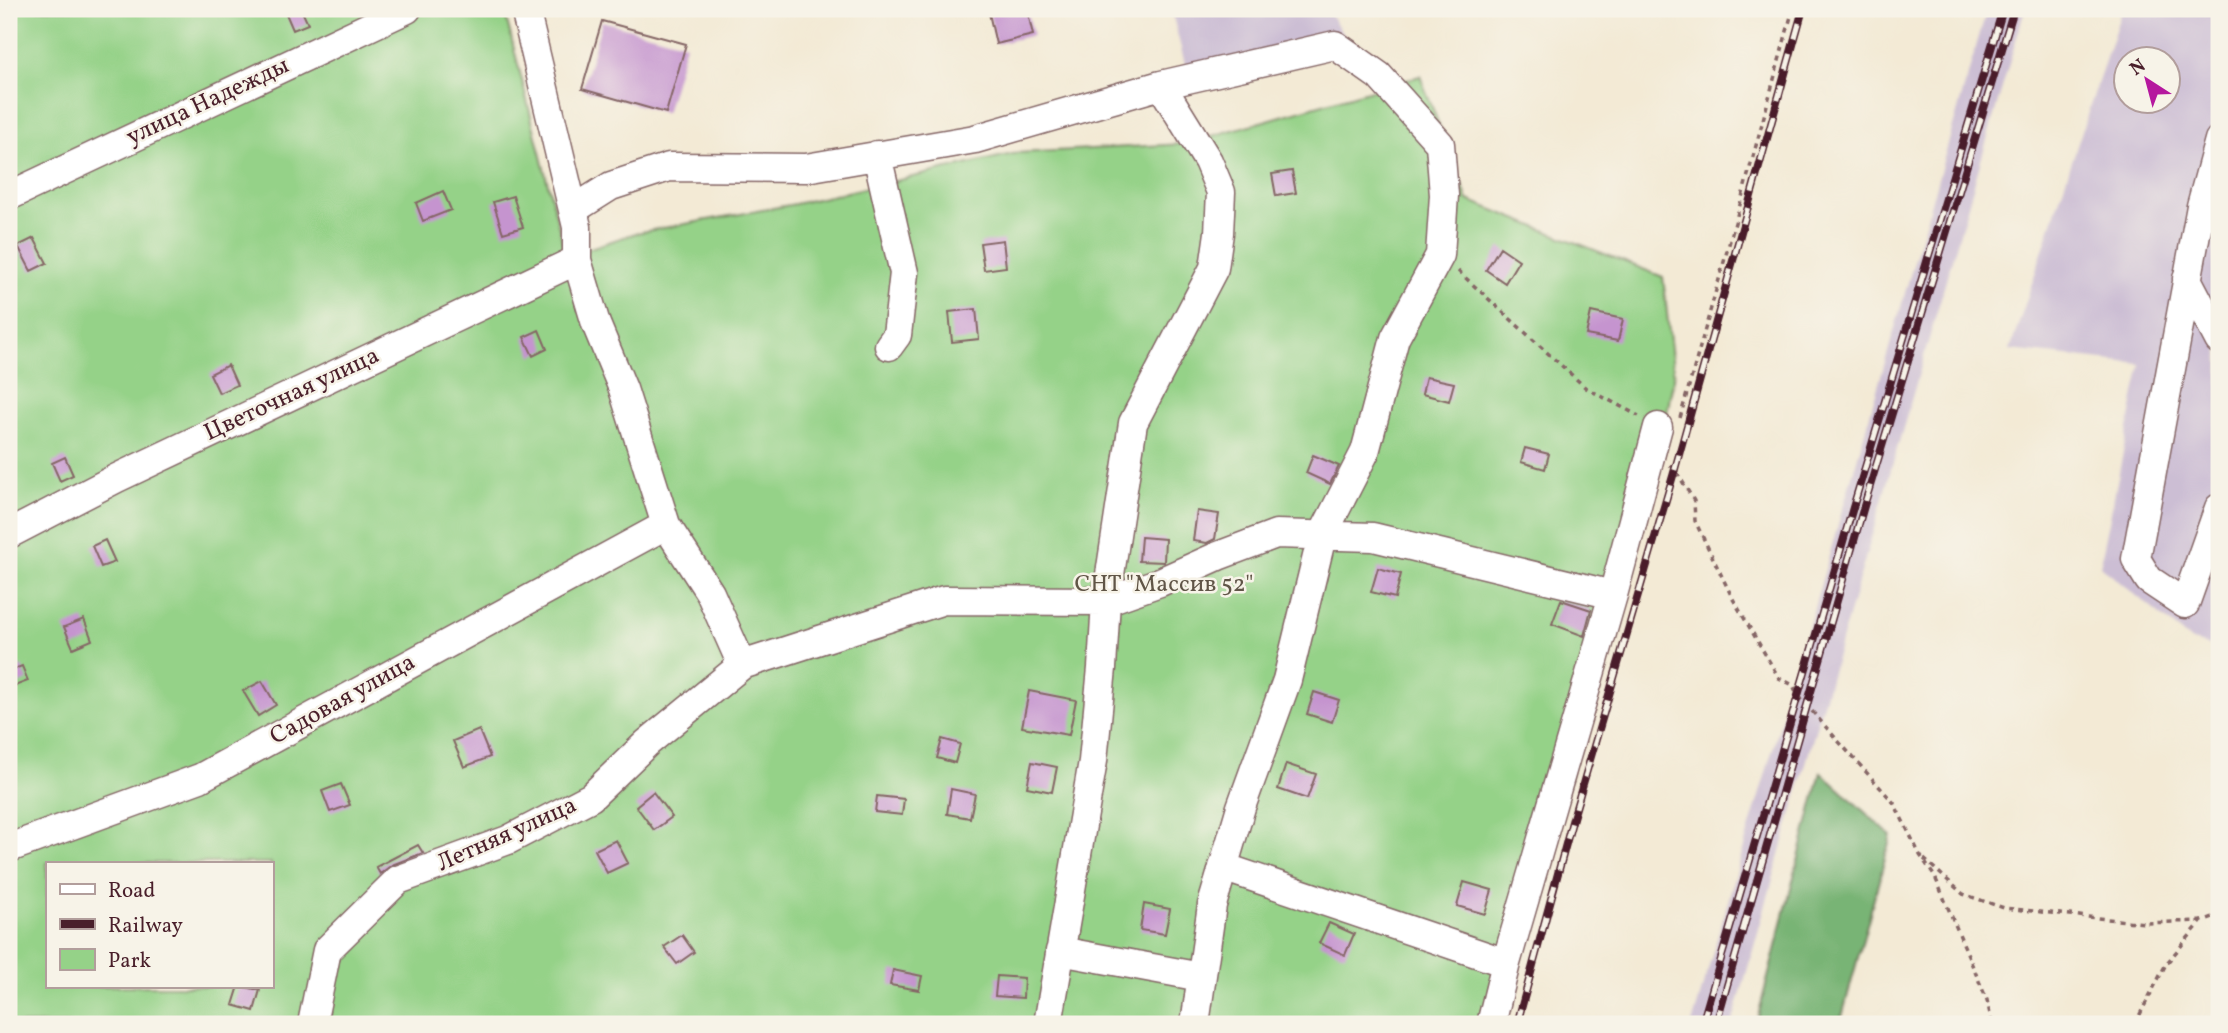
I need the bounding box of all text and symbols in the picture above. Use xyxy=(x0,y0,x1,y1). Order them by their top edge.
north arrow xyxy=(2112,46,2182,116)
street label: улица Надежды xyxy=(121,49,295,155)
text: N xyxy=(2125,53,2152,82)
street label: Цветочная улица xyxy=(199,339,385,451)
park label: СНТ "Массив 52" xyxy=(1075,568,1254,602)
street label: Садовая улица xyxy=(264,646,422,754)
street label: Летняя улица xyxy=(432,789,582,881)
legend xyxy=(46,862,273,988)
text: Road xyxy=(108,877,155,906)
text: Railway xyxy=(108,912,184,941)
text: Park xyxy=(108,947,151,976)

